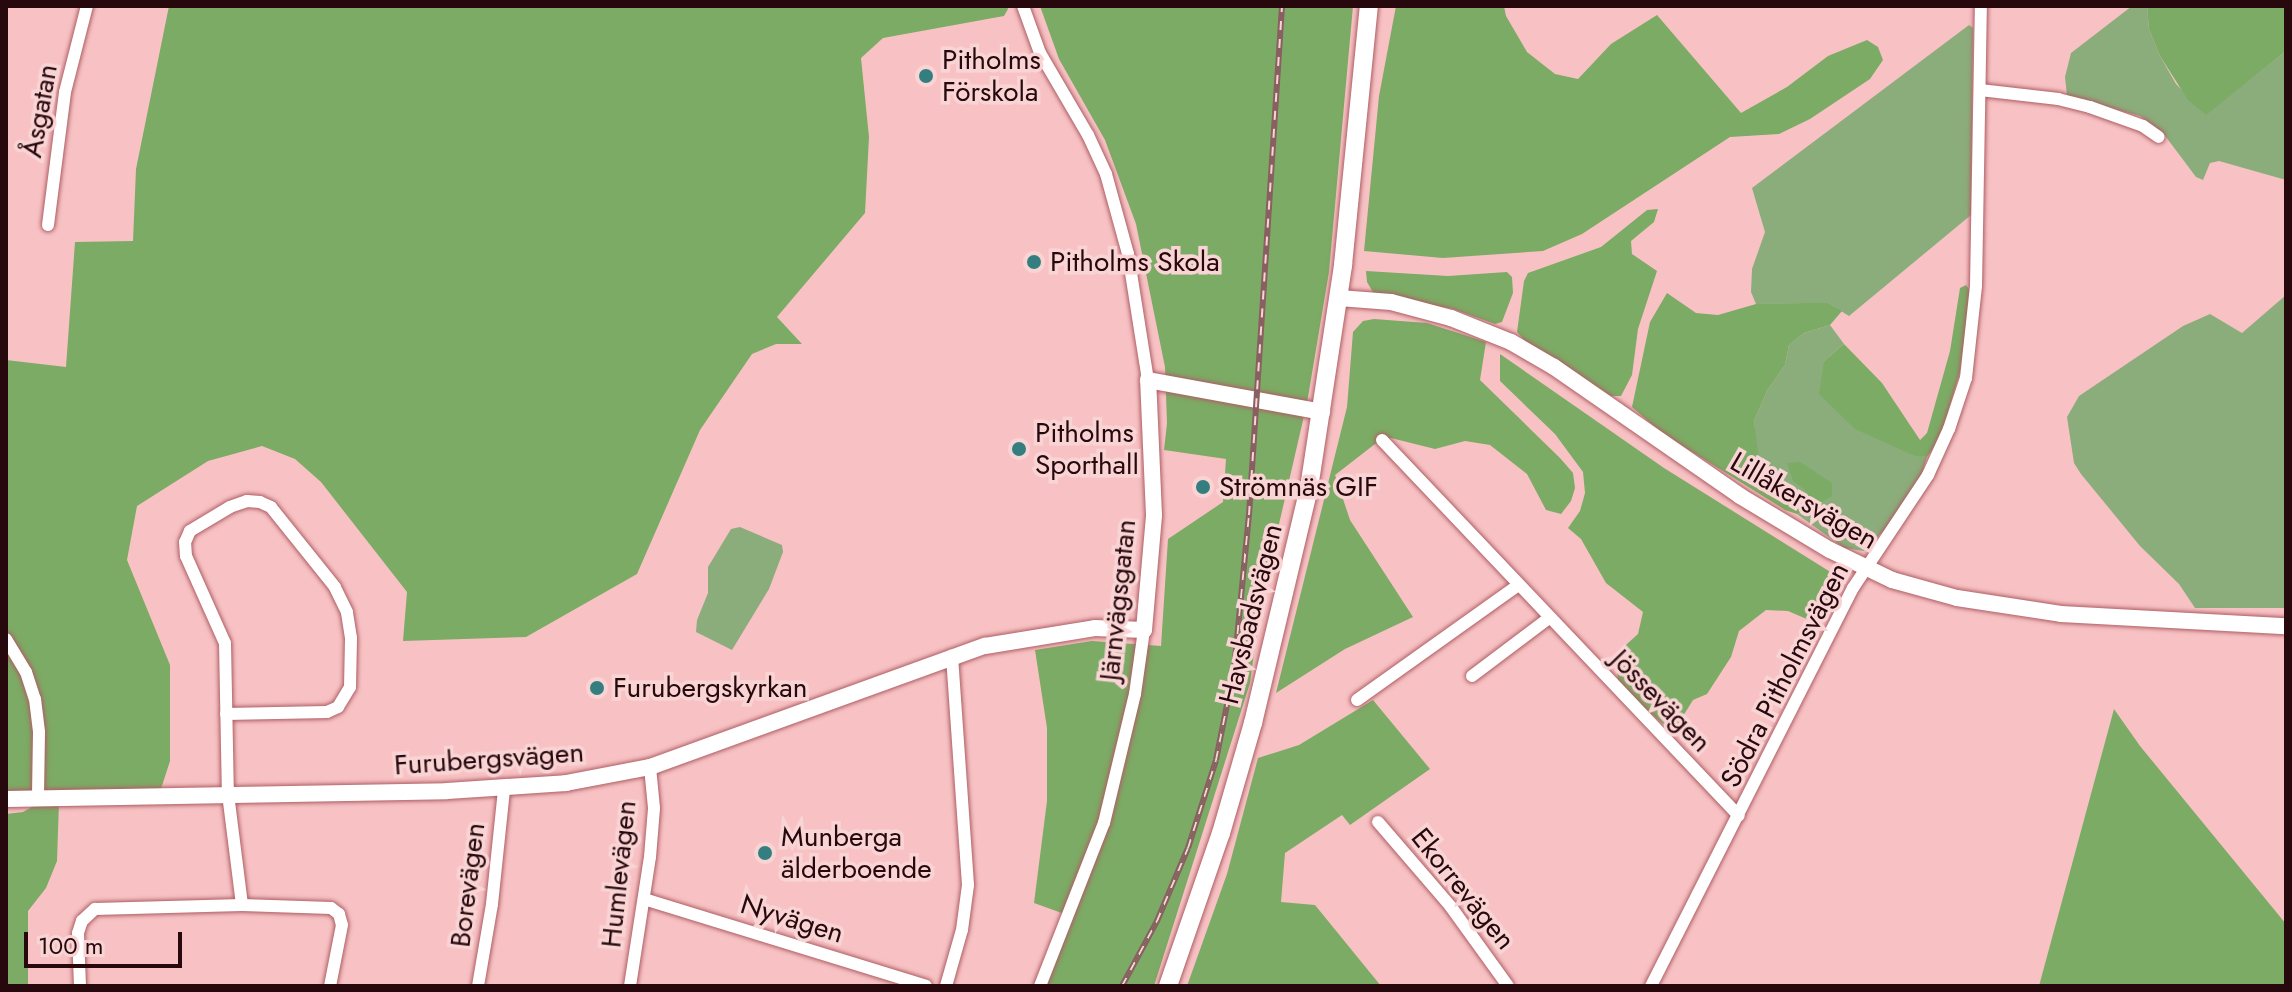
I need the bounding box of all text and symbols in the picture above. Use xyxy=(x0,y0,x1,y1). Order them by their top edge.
place label: Pitholms Förskola xyxy=(942,43,1041,109)
street label: Åsgatan xyxy=(15,62,65,160)
marker: Pitholms Förskola xyxy=(917,67,935,85)
place label: Pitholms Skola xyxy=(1050,245,1220,279)
marker: Pitholms Skola xyxy=(1025,253,1043,271)
place label: Pitholms Sporthall xyxy=(1035,416,1139,482)
marker: Pitholms Sporthall xyxy=(1010,440,1028,458)
street label: Lillåkersvägen xyxy=(1724,445,1884,557)
place label: Strömnäs GIF xyxy=(1219,470,1378,504)
marker: Strömnäs GIF xyxy=(1194,478,1212,496)
street label: Järnvägsgatan xyxy=(1093,518,1143,682)
street label: Havsbadsvägen xyxy=(1212,520,1290,708)
street label: Södra Pitholmsvägen xyxy=(1714,557,1856,793)
street label: Jössevägen xyxy=(1604,643,1718,759)
place label: Furubergskyrkan xyxy=(613,671,807,705)
marker: Furubergskyrkan xyxy=(588,679,606,697)
street label: Furubergsvägen xyxy=(393,736,585,782)
street label: Humlevägen xyxy=(595,799,643,949)
place label: Munberga älderboende xyxy=(781,820,932,886)
street label: Borevägen xyxy=(444,821,492,949)
street label: Ekorrevägen xyxy=(1404,822,1522,956)
marker: Munberga älderboende xyxy=(756,844,774,862)
street label: Nyvägen xyxy=(736,887,848,951)
scale bar xyxy=(28,916,186,966)
text: 100 m xyxy=(38,928,104,963)

